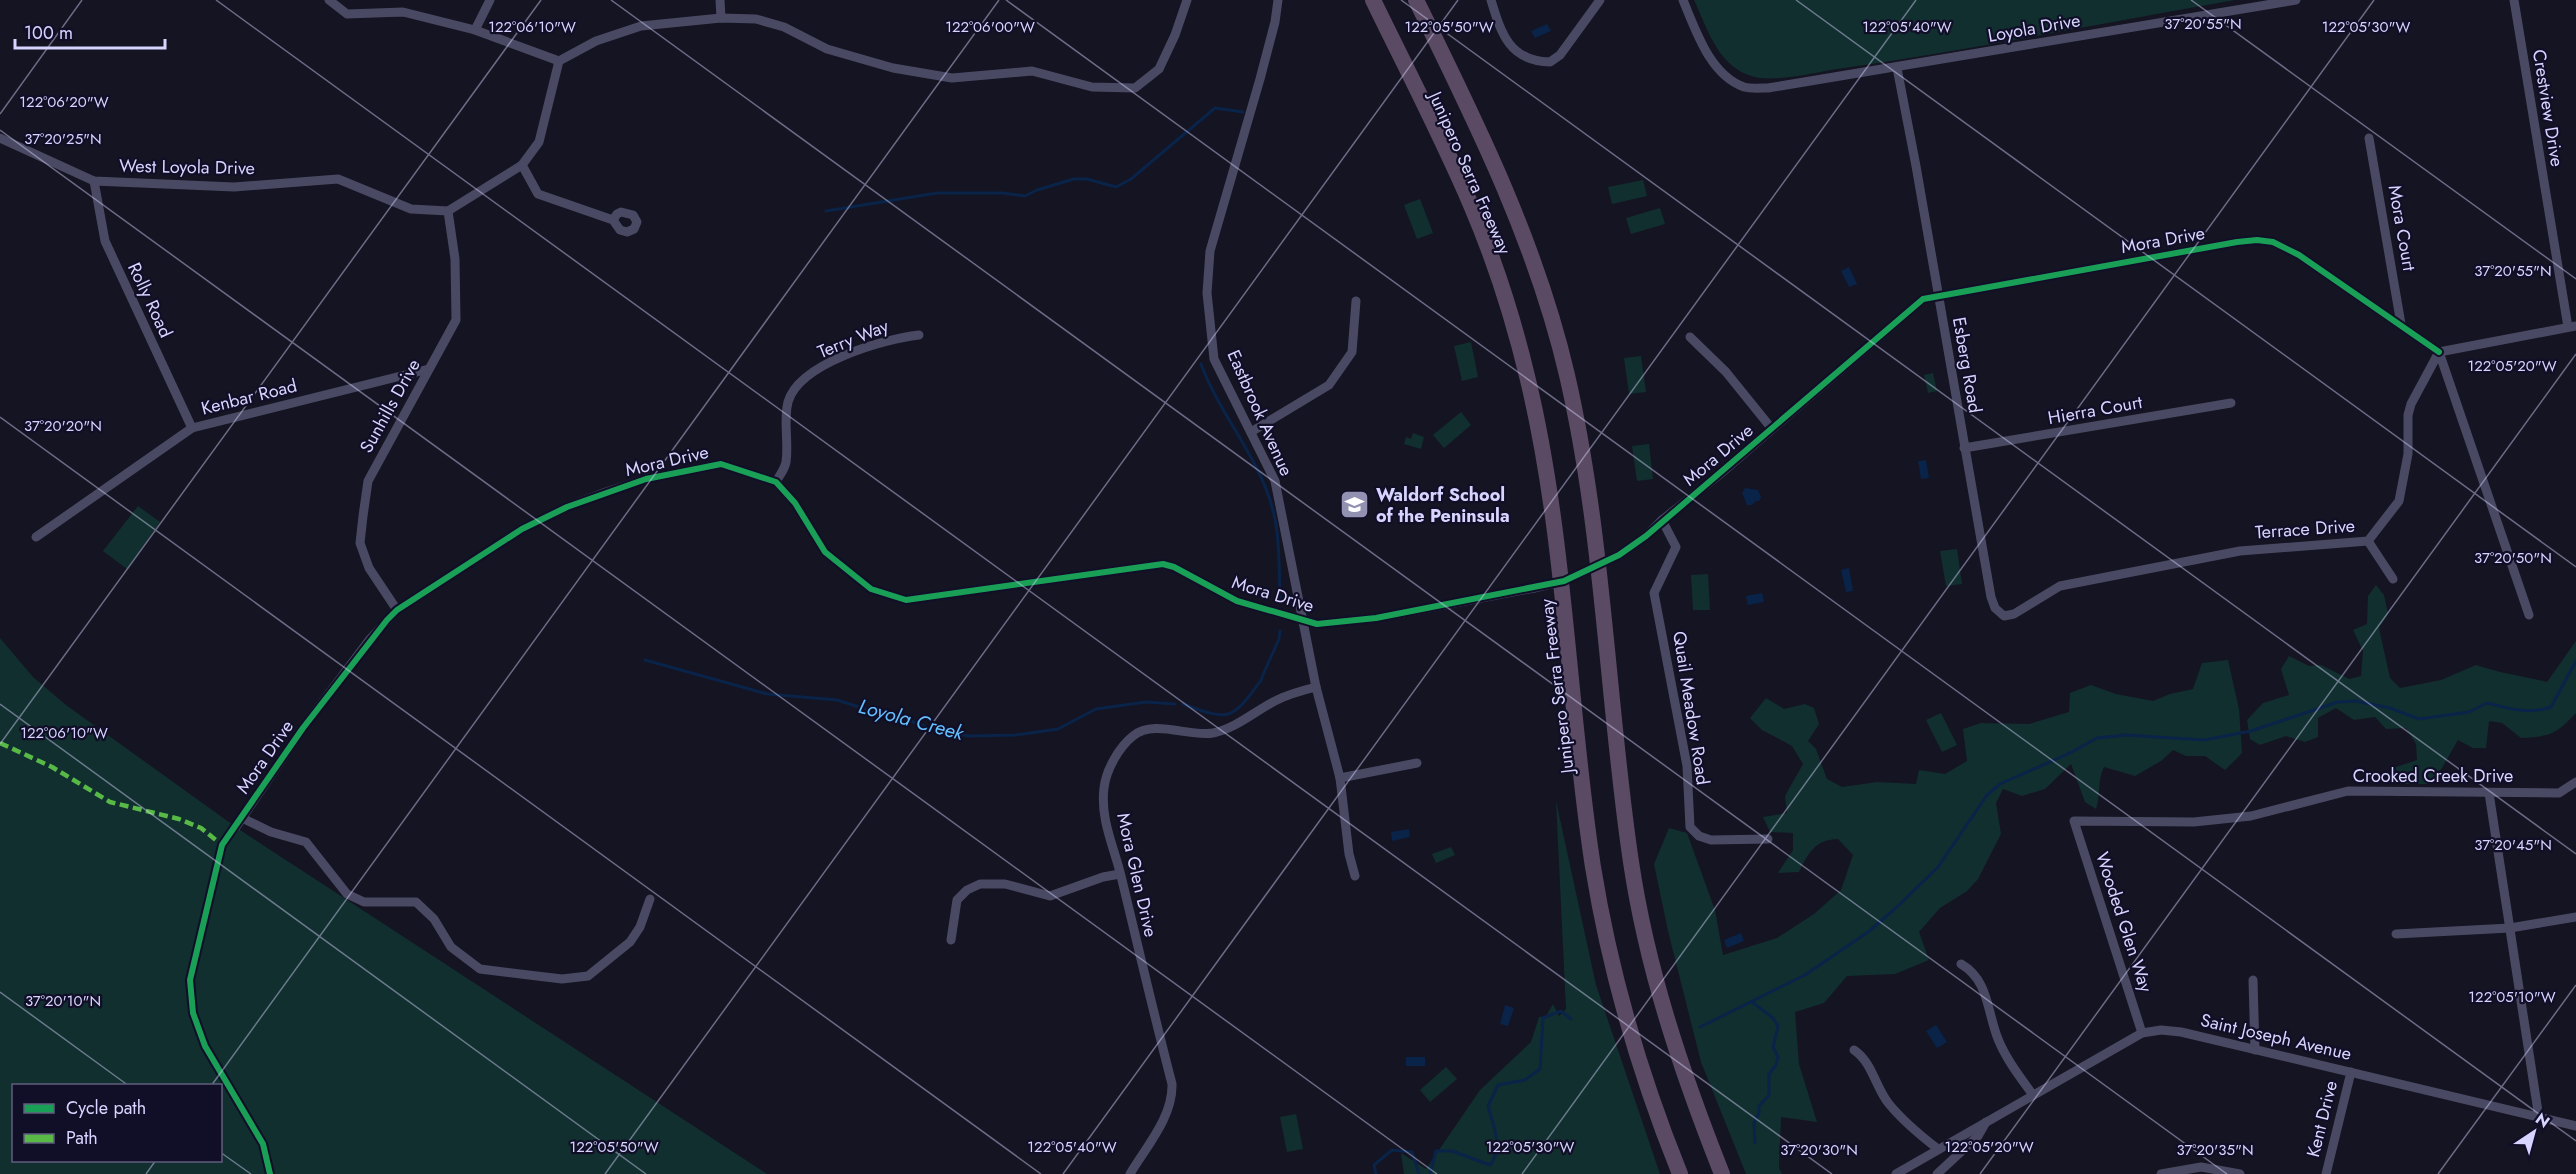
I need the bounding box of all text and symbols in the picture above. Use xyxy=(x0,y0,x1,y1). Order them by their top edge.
street label: Loyola Drive xyxy=(1986,7,2082,49)
scale bar xyxy=(15,12,165,50)
text: 37°20'55"N xyxy=(2164,13,2242,35)
text: 122°06'10"W xyxy=(488,16,576,38)
text: 122°06'00"W xyxy=(945,16,1035,38)
text: 122°05'50"W xyxy=(1404,16,1494,38)
text: 122°05'40"W xyxy=(1862,16,1952,38)
text: 122°05'30"W xyxy=(2322,16,2411,38)
text: 100 m xyxy=(24,20,73,46)
street label: Crestview Drive xyxy=(2526,48,2570,168)
street label: Junipero Serra Freeway xyxy=(1422,86,1518,259)
text: 122°06'20"W xyxy=(19,91,109,113)
text: 37°20'25"N xyxy=(24,128,102,150)
street label: West Loyola Drive xyxy=(119,153,255,181)
street label: Mora Court xyxy=(2382,183,2422,274)
street label: Mora Drive xyxy=(2119,220,2207,260)
street label: Rolly Road xyxy=(121,258,179,342)
text: 37°20'55"N xyxy=(2474,260,2552,282)
street label: Terry Way xyxy=(814,313,893,365)
street label: Esberg Road xyxy=(1946,315,1988,415)
street label: Eastbrook Avenue xyxy=(1221,346,1299,480)
street label: Sunhills Drive xyxy=(353,354,427,458)
text: 122°05'20"W xyxy=(2467,355,2557,377)
street label: Kenbar Road xyxy=(198,373,300,421)
street label: Hierra Court xyxy=(2046,389,2145,431)
text: 37°20'20"N xyxy=(24,415,102,437)
street label: Mora Drive xyxy=(1677,418,1759,492)
street label: Mora Drive xyxy=(623,439,711,483)
place label: Waldorf School of the Peninsula xyxy=(1376,482,1510,529)
school or university icon: Waldorf School of the Peninsula xyxy=(1339,489,1371,521)
street label: Terrace Drive xyxy=(2254,513,2356,545)
text: 37°20'50"N xyxy=(2474,547,2552,569)
street label: Mora Drive xyxy=(1229,569,1317,619)
street label: Junipero Serra Freeway xyxy=(1533,597,1581,777)
street label: Quail Meadow Road xyxy=(1666,629,1716,787)
water label: Loyola Creek xyxy=(855,692,968,748)
street label: Mora Drive xyxy=(230,715,300,799)
text: 122°06'10"W xyxy=(20,722,108,744)
street label: Crooked Creek Drive xyxy=(2353,763,2513,789)
street label: Mora Glen Drive xyxy=(1110,810,1164,940)
text: 37°20'45"N xyxy=(2474,834,2552,856)
street label: Wooded Glen Way xyxy=(2089,849,2159,995)
text: 122°05'10"W xyxy=(2468,986,2556,1008)
text: 37°20'10"N xyxy=(25,990,101,1012)
street label: Saint Joseph Avenue xyxy=(2198,1007,2354,1067)
street label: Kent Drive xyxy=(2300,1078,2344,1160)
legend xyxy=(12,1084,222,1162)
text: Cycle path xyxy=(66,1095,146,1121)
north arrow xyxy=(2504,1102,2564,1162)
text: N xyxy=(2531,1107,2554,1133)
text: Path xyxy=(66,1125,98,1151)
text: 122°05'50"W xyxy=(569,1136,659,1158)
text: 122°05'40"W xyxy=(1027,1136,1117,1158)
text: 122°05'30"W xyxy=(1486,1136,1575,1158)
text: 122°05'20"W xyxy=(1944,1136,2034,1158)
text: 37°20'30"N xyxy=(1780,1139,1858,1161)
text: 37°20'35"N xyxy=(2176,1139,2254,1161)

